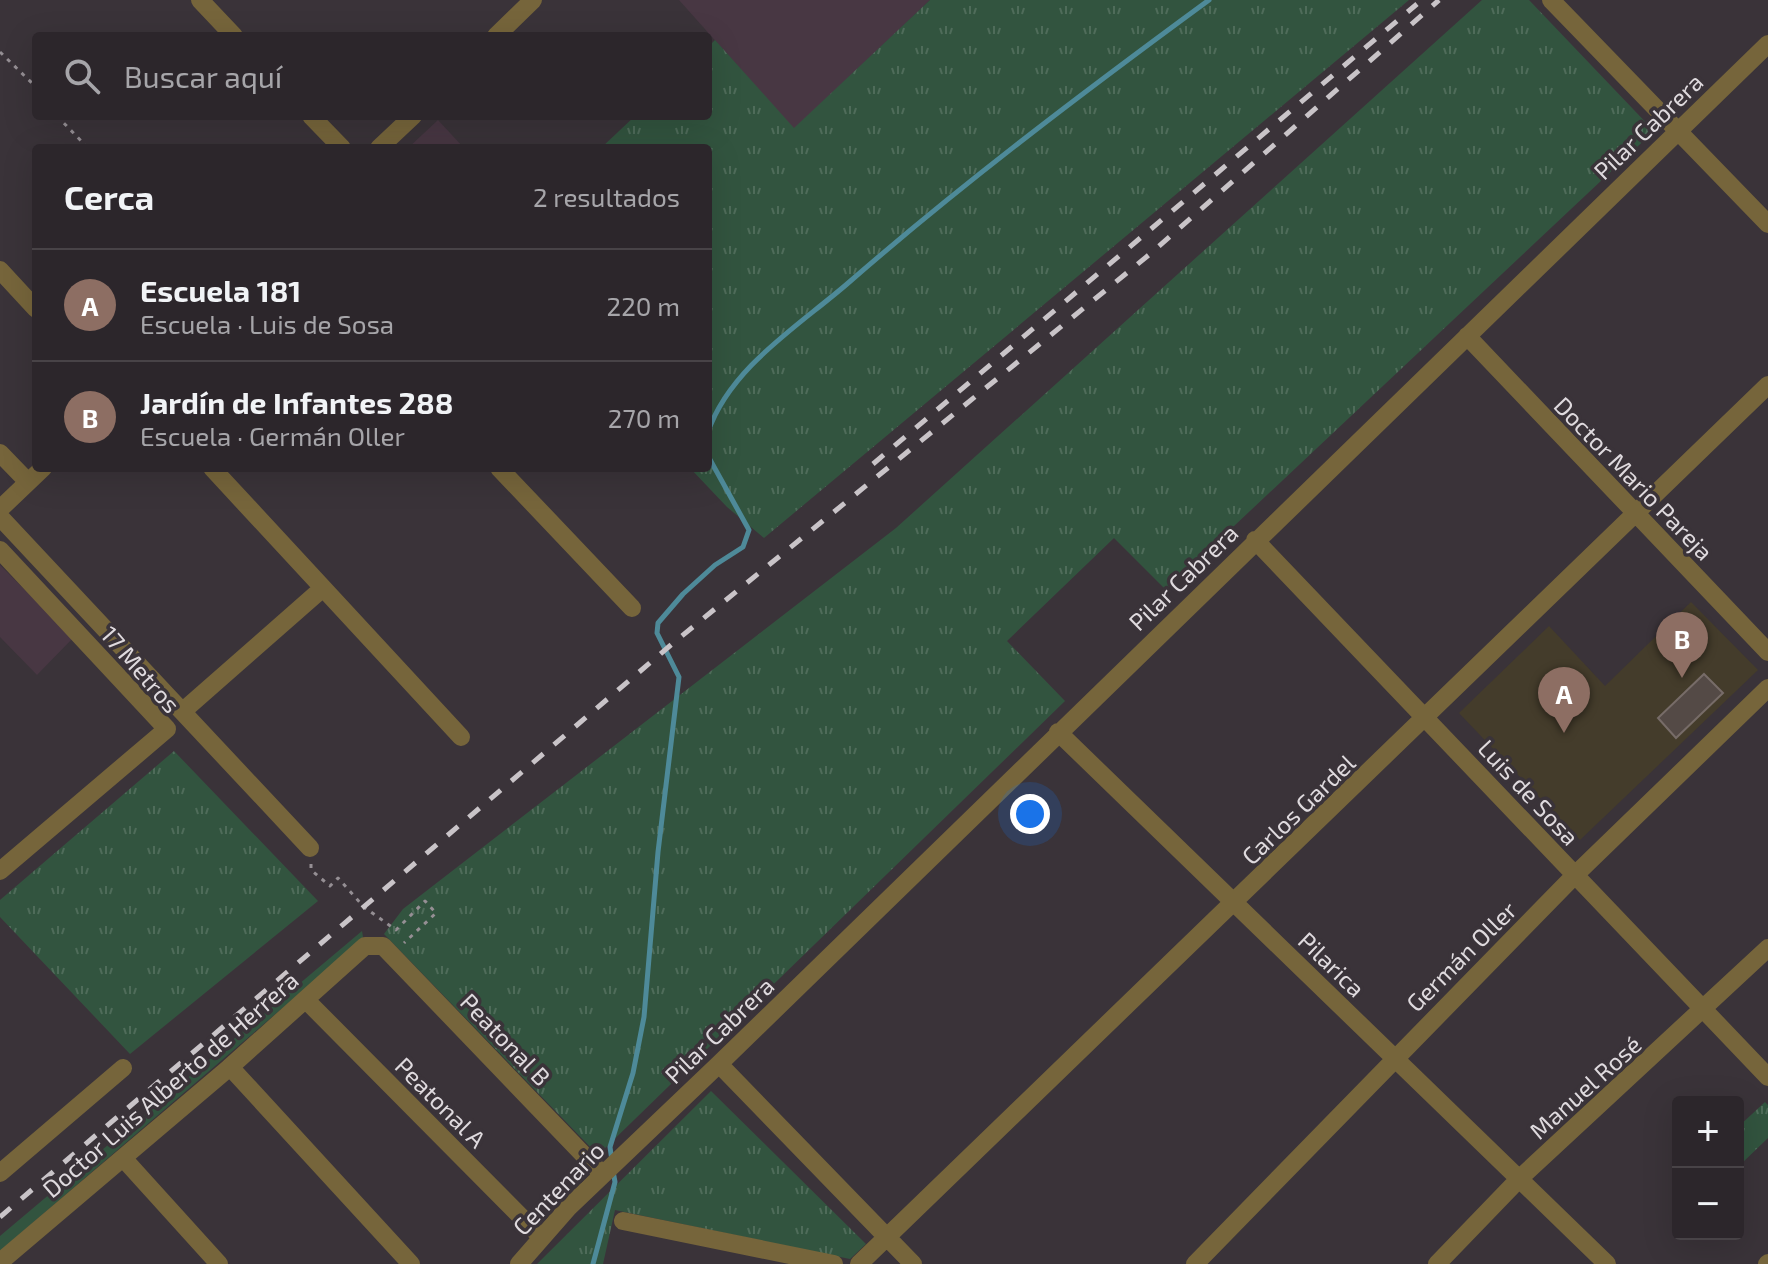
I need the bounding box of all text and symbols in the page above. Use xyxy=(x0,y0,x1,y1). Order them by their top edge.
search box xyxy=(32,32,712,120)
icon: search xyxy=(60,54,104,98)
text: Buscar aquí xyxy=(124,58,282,94)
street label: Pilar Cabrera xyxy=(1587,67,1709,185)
text: Cerca xyxy=(64,176,154,217)
text: 2 resultados xyxy=(533,181,680,212)
text: Escuela 181 xyxy=(140,272,301,308)
text: A xyxy=(82,290,98,321)
text: 220 m xyxy=(607,290,680,321)
text: Escuela · Luis de Sosa xyxy=(140,308,394,339)
text: Jardín de Infantes 288 xyxy=(140,384,453,420)
street label: Doctor Mario Pareja xyxy=(1549,390,1719,566)
text: B xyxy=(82,402,98,433)
text: 270 m xyxy=(608,402,680,433)
text: Escuela · Germán Oller xyxy=(140,420,405,451)
street label: Pilar Cabrera xyxy=(1122,518,1244,636)
pin: B xyxy=(1656,612,1708,678)
street label: 17 Metros xyxy=(95,620,187,718)
pin: A xyxy=(1538,667,1590,733)
street label: Luis de Sosa xyxy=(1473,733,1585,851)
street label: Carlos Gardel xyxy=(1235,748,1361,870)
your location xyxy=(1010,794,1050,834)
street label: Germán Oller xyxy=(1400,895,1522,1017)
street label: Pilarica xyxy=(1293,925,1371,1003)
street label: Doctor Luis Alberto de Herrera xyxy=(36,965,304,1203)
street label: Pilar Cabrera xyxy=(658,971,780,1089)
street label: Peatonal B xyxy=(455,987,557,1091)
street label: Manuel Rosé xyxy=(1523,1029,1647,1145)
street label: Peatonal A xyxy=(390,1051,492,1153)
map controls xyxy=(1672,1096,1744,1240)
button: + xyxy=(1672,1096,1744,1168)
street label: Centenario xyxy=(506,1135,610,1241)
button: − xyxy=(1672,1168,1744,1240)

